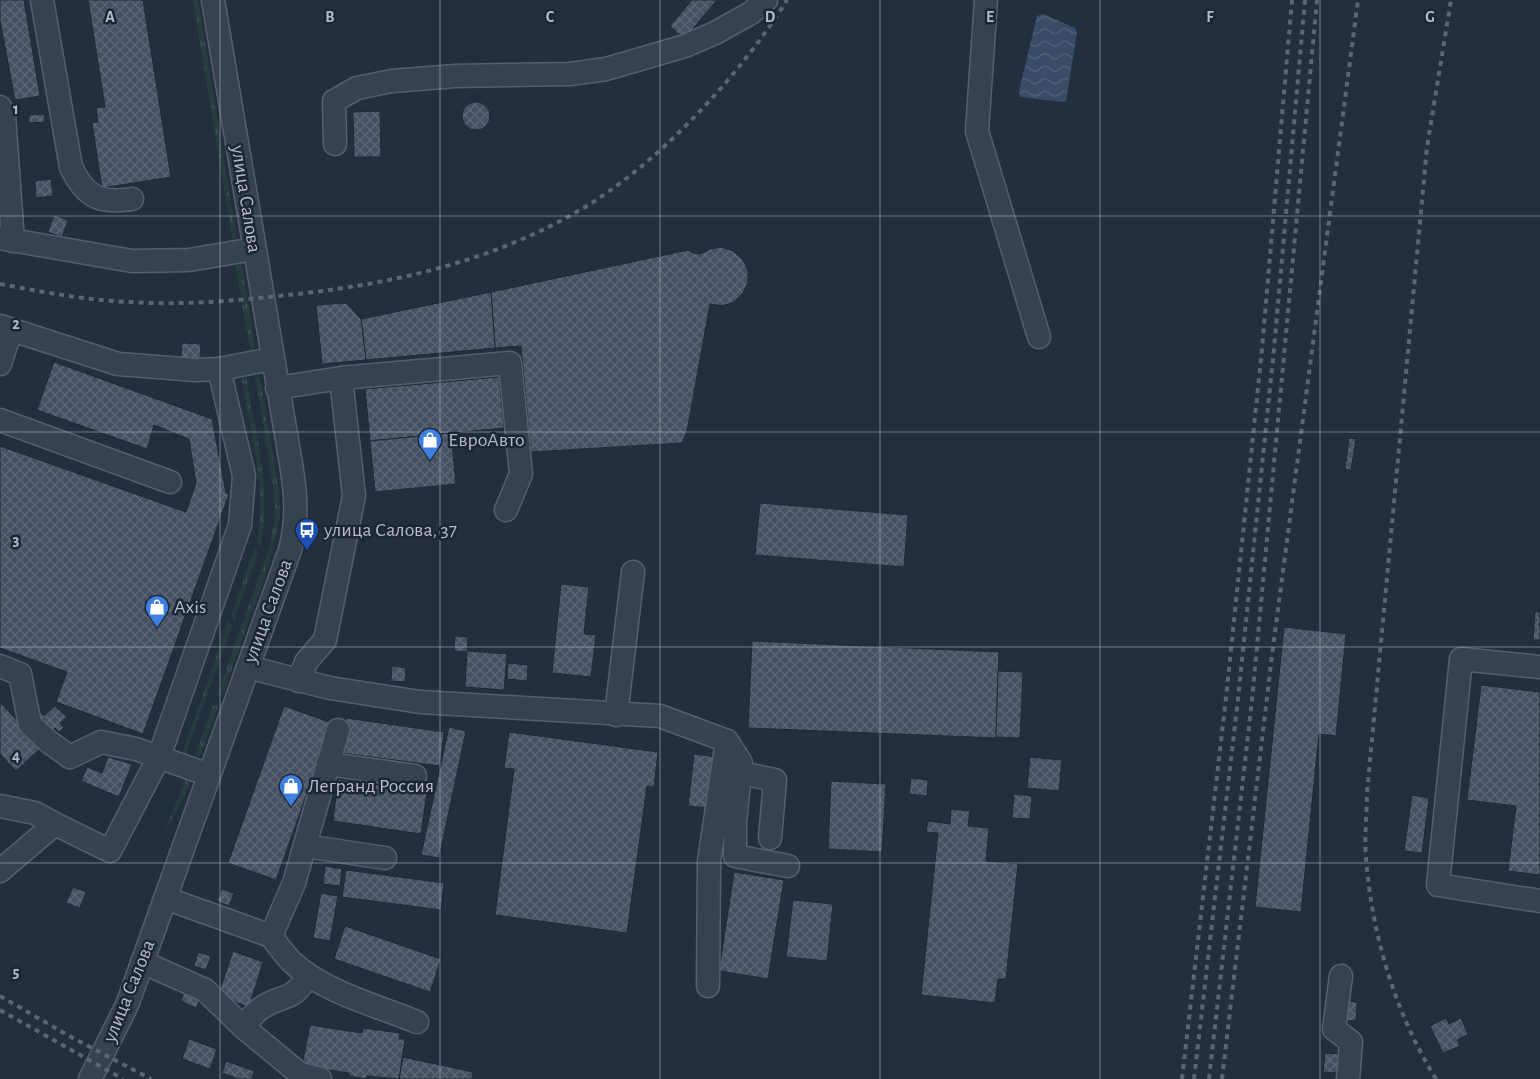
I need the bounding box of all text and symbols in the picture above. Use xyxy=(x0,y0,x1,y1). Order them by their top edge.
text: A xyxy=(105,9,115,25)
text: B xyxy=(325,9,335,25)
text: C xyxy=(546,9,555,25)
text: D xyxy=(765,9,776,25)
text: E xyxy=(986,9,994,25)
text: F xyxy=(1206,9,1214,25)
text: G xyxy=(1425,9,1435,25)
text: 1 xyxy=(13,101,19,117)
street label: улица Салова xyxy=(227,143,264,254)
text: 2 xyxy=(12,316,20,332)
shop icon: ЕвроАвто xyxy=(417,427,443,461)
place label: ЕвроАвто xyxy=(448,430,525,450)
bus stop icon: улица Салова, 37 xyxy=(294,517,320,551)
place label: улица Салова, 37 xyxy=(323,520,457,540)
text: 3 xyxy=(13,532,20,548)
street label: улица Салова xyxy=(240,557,296,666)
shop icon: Axis xyxy=(144,594,170,628)
place label: Axis xyxy=(174,597,207,617)
text: 4 xyxy=(12,748,20,764)
shop icon: Легранд Россия xyxy=(278,773,304,807)
place label: Легранд Россия xyxy=(308,776,434,796)
street label: улица Салова xyxy=(99,937,159,1046)
text: 5 xyxy=(13,964,20,980)

